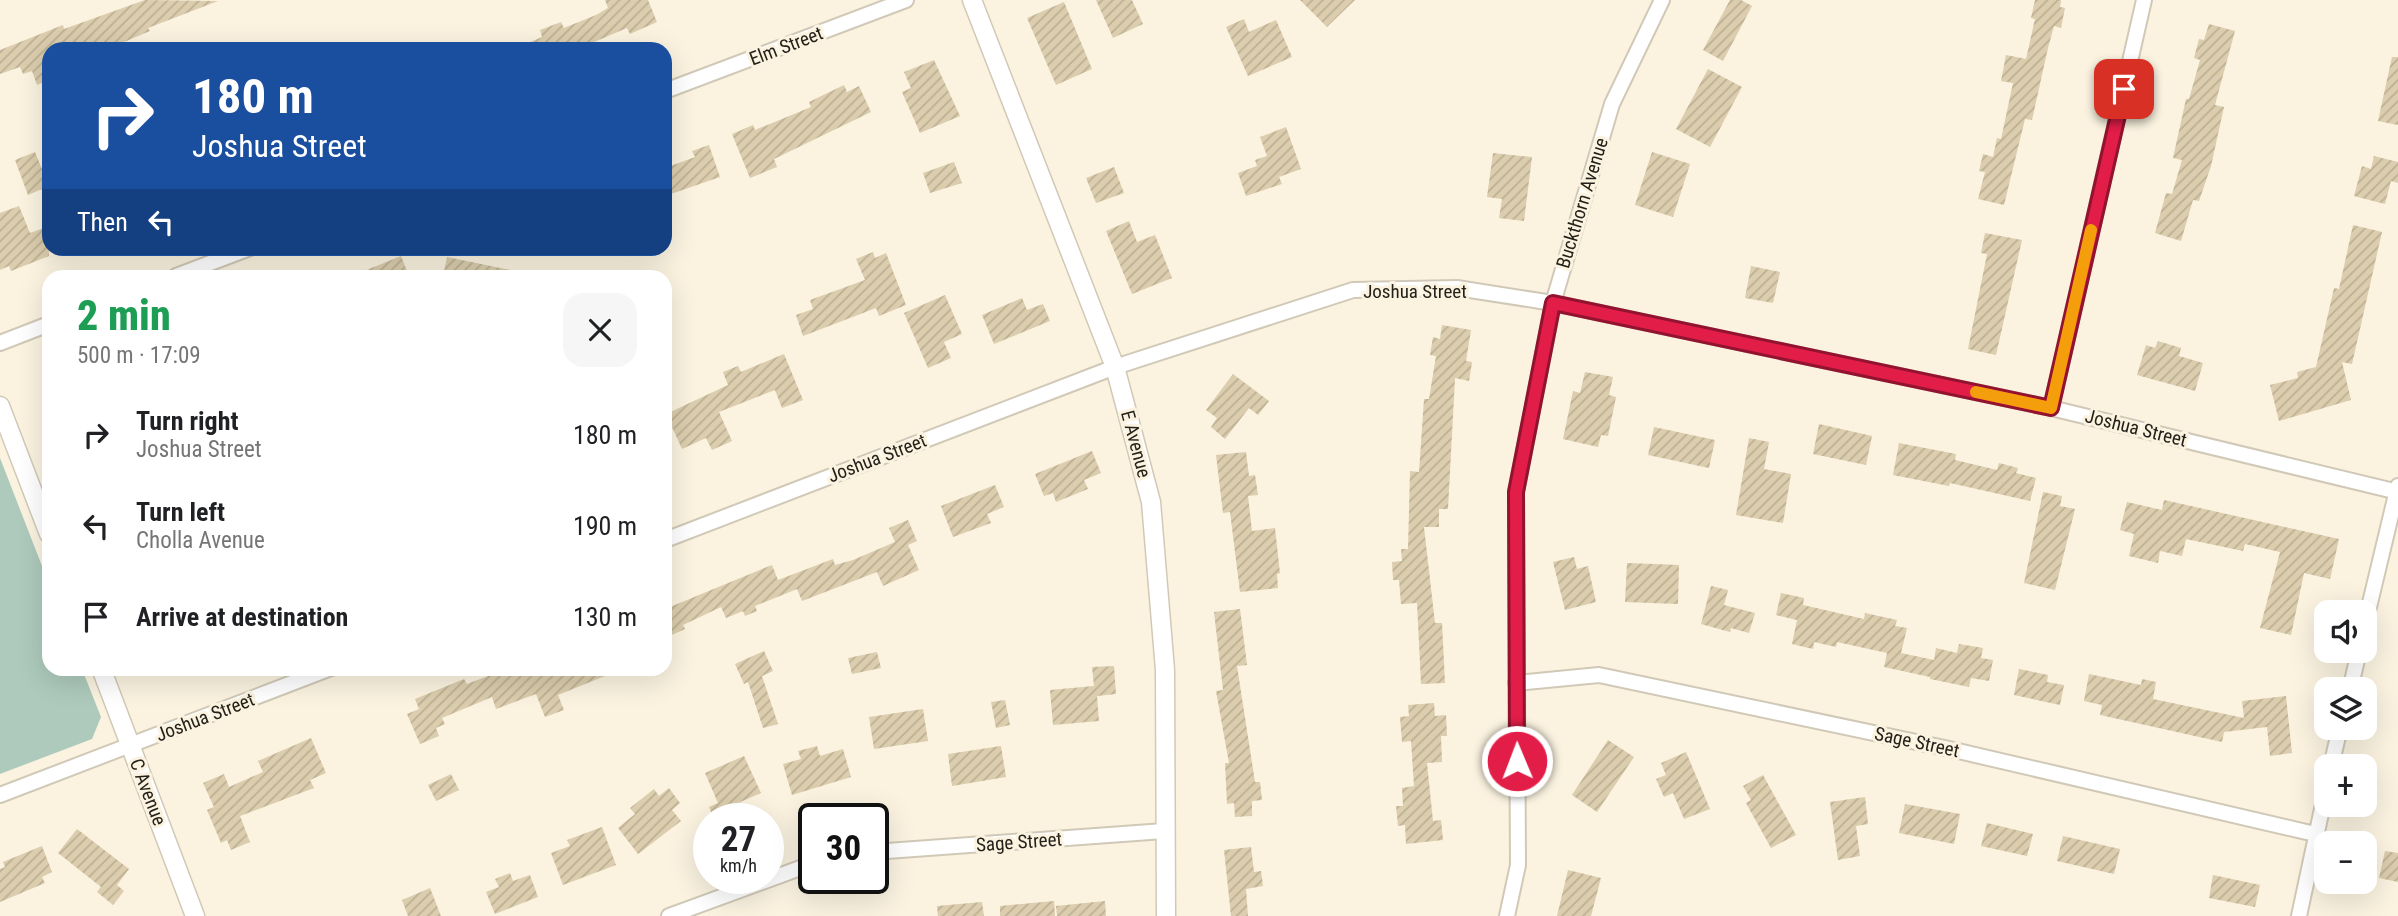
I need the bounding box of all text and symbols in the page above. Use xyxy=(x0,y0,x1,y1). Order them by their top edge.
street label: Elm Street xyxy=(746,21,826,71)
pin xyxy=(2094,59,2154,119)
text: 180 m xyxy=(192,68,314,125)
icon: right xyxy=(77,70,168,161)
icon: arrive xyxy=(2105,70,2143,108)
text: Joshua Street xyxy=(192,127,367,165)
street label: Buckthorn Avenue xyxy=(1551,135,1613,271)
icon: left xyxy=(142,203,180,241)
text: Then xyxy=(77,207,128,237)
street label: Joshua Street xyxy=(1363,280,1467,303)
text: 2 min xyxy=(77,291,171,340)
button: close xyxy=(563,293,637,367)
text: 500 m · 17:09 xyxy=(77,342,201,369)
street label: Joshua Street xyxy=(2083,404,2189,452)
text: Turn right xyxy=(136,406,238,436)
street label: E Avenue xyxy=(1116,408,1156,480)
icon: right xyxy=(77,416,115,454)
text: 180 m xyxy=(573,420,637,450)
street label: Joshua Street xyxy=(824,429,930,487)
text: Joshua Street xyxy=(136,436,262,463)
text: Turn left xyxy=(136,497,225,527)
icon: left xyxy=(77,507,115,545)
text: 190 m xyxy=(573,511,637,541)
text: Cholla Avenue xyxy=(136,527,265,554)
icon: arrive xyxy=(77,598,115,636)
map controls xyxy=(2314,600,2377,894)
button: sound xyxy=(2314,600,2377,663)
text: Arrive at destination xyxy=(136,602,348,632)
text: 130 m xyxy=(573,602,637,632)
button: layers xyxy=(2314,677,2377,740)
street label: Joshua Street xyxy=(152,688,258,746)
street label: Sage Street xyxy=(1872,722,1962,762)
position arrow xyxy=(1480,724,1554,798)
button: + xyxy=(2314,754,2377,817)
street label: C Avenue xyxy=(125,755,171,829)
speed limit sign: 30 xyxy=(798,803,889,894)
text: 27 xyxy=(721,819,756,860)
street label: Sage Street xyxy=(975,828,1063,856)
button: − xyxy=(2314,831,2377,894)
text: km/h xyxy=(720,855,757,876)

